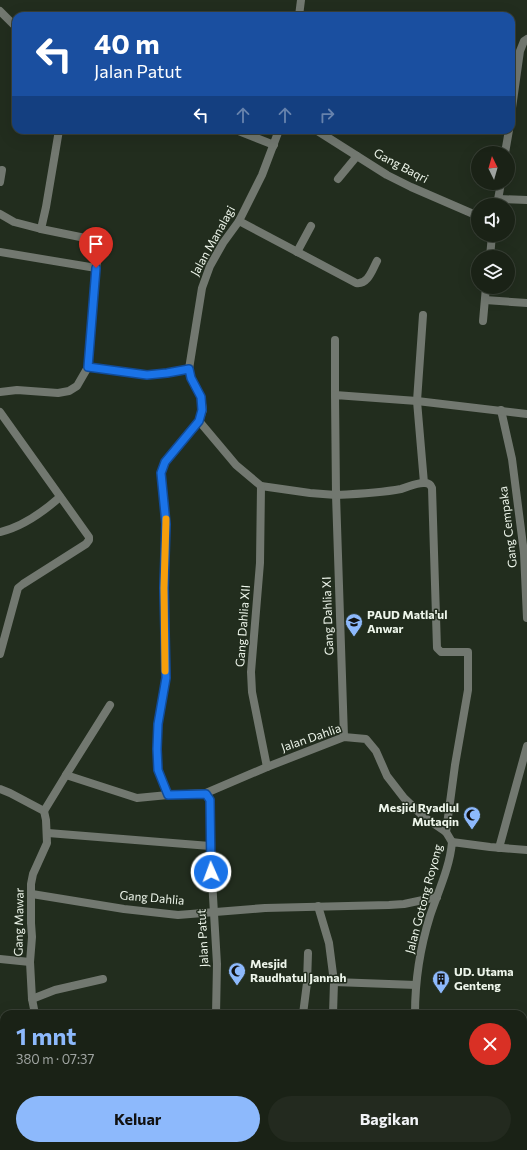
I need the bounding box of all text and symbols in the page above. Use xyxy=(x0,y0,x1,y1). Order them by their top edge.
text: 40 m xyxy=(94,26,160,60)
icon: left xyxy=(28,28,80,80)
text: Jalan Patut xyxy=(94,60,182,82)
icon: left xyxy=(190,104,212,126)
icon: ahead xyxy=(232,104,254,126)
icon: ahead xyxy=(274,104,296,126)
icon: right xyxy=(316,104,338,126)
street label: Gang Baqri xyxy=(372,145,431,185)
north arrow xyxy=(471,146,515,190)
map controls xyxy=(471,146,515,294)
button: sound xyxy=(471,198,515,242)
street label: Jalan Manalagi xyxy=(187,203,238,278)
pin xyxy=(79,227,113,268)
icon: arrive xyxy=(85,233,107,255)
button: layers xyxy=(471,250,515,294)
street label: Gang Cempaka xyxy=(495,486,519,569)
street label: Gang Dahlia XI xyxy=(319,576,335,656)
street label: Gang Dahlia XII xyxy=(232,584,252,667)
place label: PAUD Matla'ul Anwar xyxy=(367,607,447,635)
school or university icon: PAUD Matla'ul Anwar xyxy=(344,612,364,637)
street label: Jalan Dahlia xyxy=(279,720,343,755)
place label: Mesjid Ryadlul Mutaqin xyxy=(378,800,459,828)
mosque icon: Mesjid Ryadlul Mutaqin xyxy=(462,805,482,830)
street label: Jalan Gotong Royong xyxy=(402,842,446,955)
position arrow xyxy=(190,851,232,893)
street label: Gang Mawar xyxy=(10,887,26,957)
street label: Gang Dahlia xyxy=(119,887,185,907)
street label: Jalan Patut xyxy=(193,908,212,968)
place label: Mesjid Raudhatul Jannah xyxy=(250,956,347,985)
mosque icon: Mesjid Raudhatul Jannah xyxy=(227,961,247,986)
place label: UD. Utama Genteng xyxy=(454,964,514,992)
building icon: UD. Utama Genteng xyxy=(431,969,451,994)
text: 1 mnt xyxy=(16,1021,76,1050)
button: close xyxy=(469,1023,511,1065)
text: 380 m · 07:37 xyxy=(16,1051,94,1067)
button: Keluar xyxy=(16,1096,260,1142)
button: Bagikan xyxy=(268,1096,511,1142)

